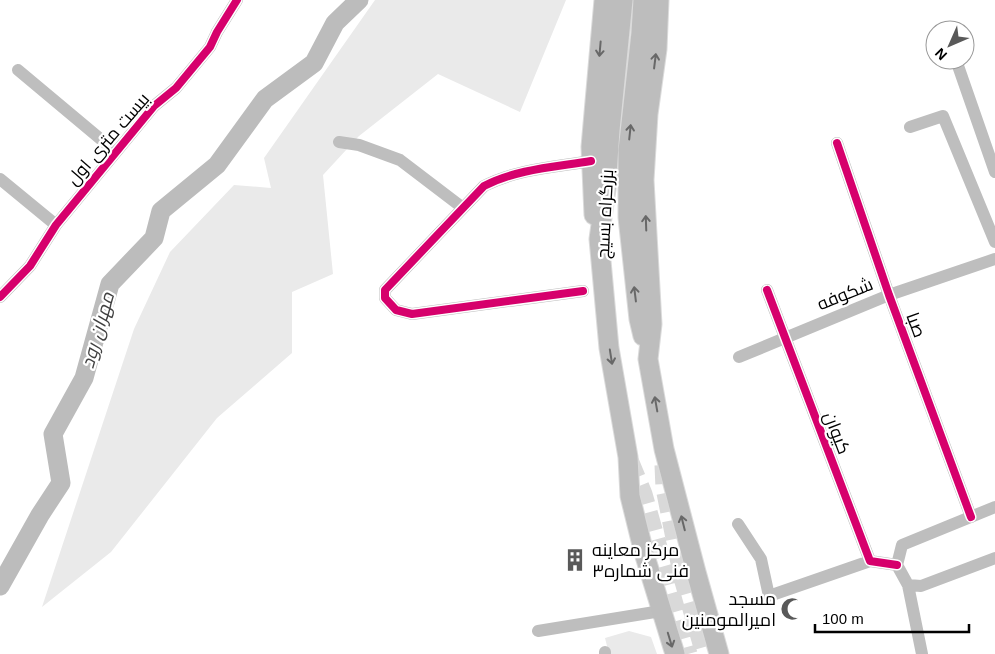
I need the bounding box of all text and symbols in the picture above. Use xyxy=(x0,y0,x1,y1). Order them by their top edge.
north arrow xyxy=(925,20,975,70)
one-way arrow xyxy=(595,40,605,56)
text: N xyxy=(932,45,950,63)
one-way arrow xyxy=(651,54,661,70)
street label: بیست متری اول xyxy=(63,89,154,190)
one-way arrow xyxy=(625,125,635,141)
street label: بزرگراه بسیج xyxy=(593,169,619,259)
one-way arrow xyxy=(641,216,650,232)
street label: شکوفه xyxy=(814,274,876,315)
one-way arrow xyxy=(630,287,640,303)
water label: مهران رود xyxy=(77,289,120,371)
street label: صبا xyxy=(902,310,930,340)
one-way arrow xyxy=(606,348,616,364)
one-way arrow xyxy=(650,396,660,412)
street label: کیوان xyxy=(819,409,854,457)
one-way arrow xyxy=(678,515,687,531)
place label: مرکز معاینه فنی شماره۳ xyxy=(592,540,689,582)
building icon: مرکز معاینه فنی شماره۳ xyxy=(562,547,588,573)
place label: مسجد امیرالمومنین xyxy=(682,589,776,631)
mosque icon: مسجد امیرالمومنین xyxy=(779,596,805,622)
scale bar xyxy=(815,602,969,634)
text: 100 m xyxy=(822,610,864,627)
one-way arrow xyxy=(666,631,676,647)

